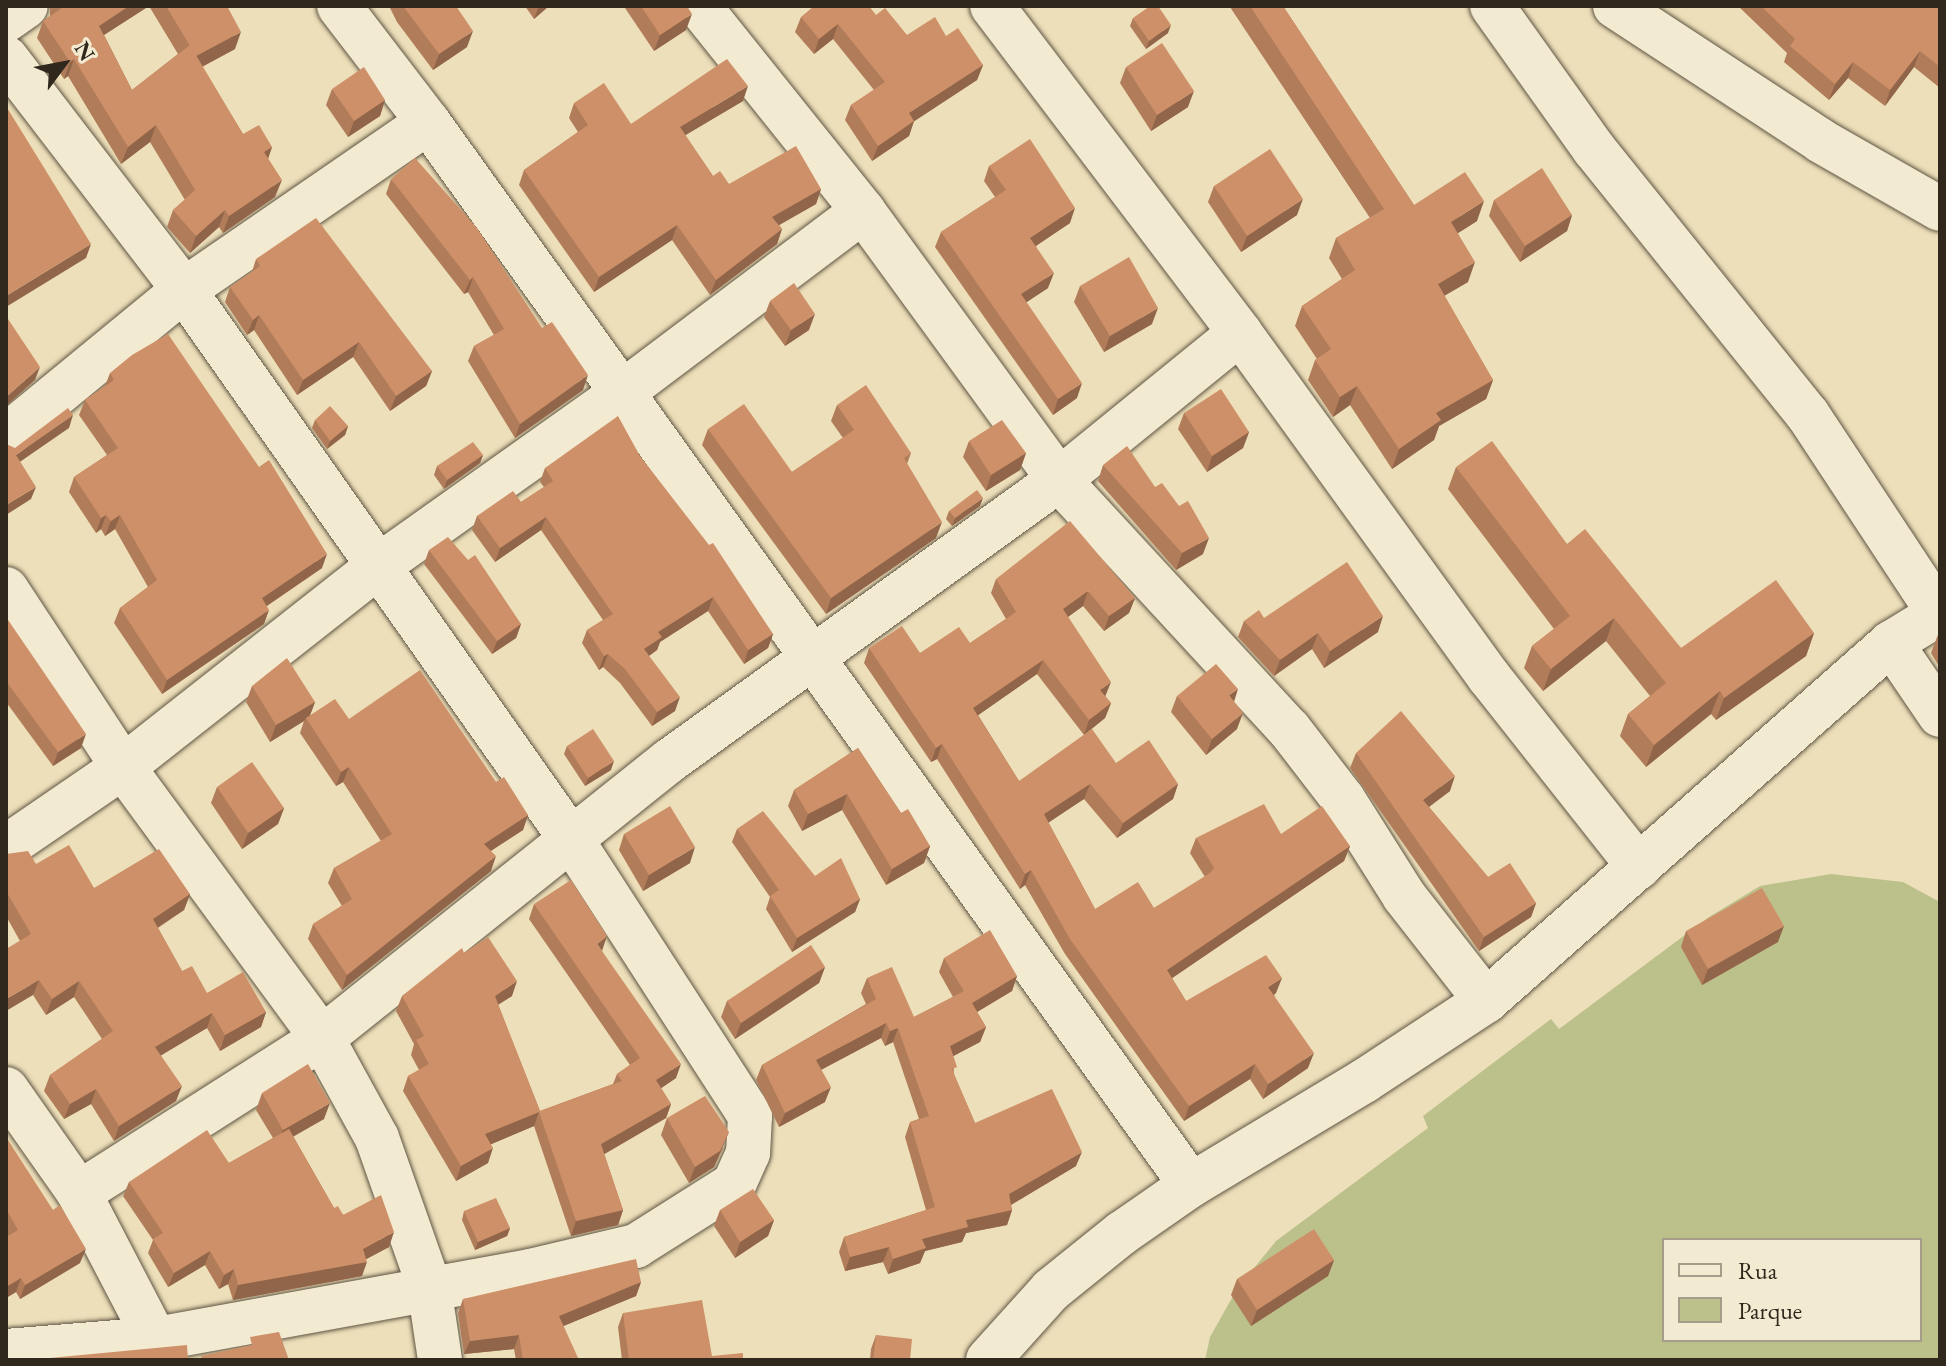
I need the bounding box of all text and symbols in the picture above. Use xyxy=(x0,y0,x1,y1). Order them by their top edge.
north arrow xyxy=(24,24,104,104)
text: N xyxy=(68,36,102,66)
legend xyxy=(1662,1238,1922,1342)
text: Rua xyxy=(1738,1255,1777,1286)
text: Parque xyxy=(1738,1295,1802,1326)

